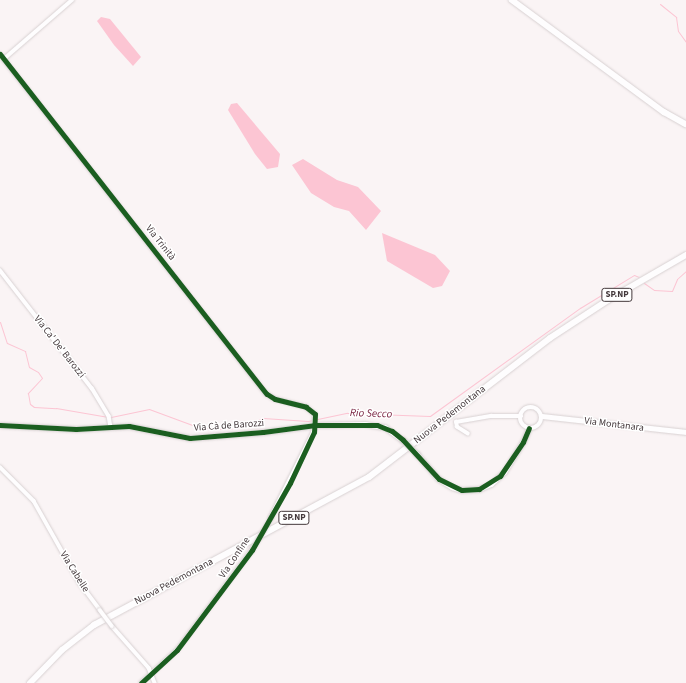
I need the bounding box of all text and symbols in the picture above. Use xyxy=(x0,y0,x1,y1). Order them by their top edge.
street label: Via Trinità xyxy=(142,223,178,263)
road number: SP.NP xyxy=(601,288,633,302)
street label: Via Ca' De' Barozzi xyxy=(31,313,87,381)
street label: Nuova Pedemontana xyxy=(412,383,488,447)
water label: Rio Secco xyxy=(350,407,392,421)
street label: Via Montanara xyxy=(584,415,644,435)
street label: Via Cà de Barozzi xyxy=(193,418,265,434)
road number: SP.NP xyxy=(278,511,310,525)
street label: Via Confine xyxy=(217,535,253,581)
street label: Via Cabelle xyxy=(57,549,91,595)
street label: Nuova Pedemontana xyxy=(133,556,215,608)

